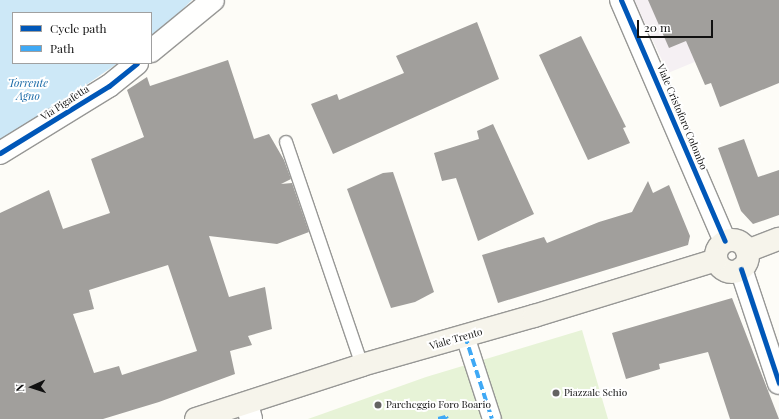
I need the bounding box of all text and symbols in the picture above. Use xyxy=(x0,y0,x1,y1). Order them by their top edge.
legend xyxy=(12,12,152,64)
scale bar xyxy=(639,12,715,38)
text: 20 m xyxy=(644,19,671,35)
text: Cycle path xyxy=(50,20,107,36)
text: Path xyxy=(50,40,74,56)
street label: Viale Cristoforo Colombo xyxy=(654,62,710,172)
water label: Torrente Agno xyxy=(8,77,48,103)
street label: Via Pigafetta xyxy=(39,83,91,123)
street label: Viale Trento xyxy=(428,326,484,352)
north arrow xyxy=(12,367,52,407)
text: N xyxy=(12,383,27,392)
place label: Piazzale Schio xyxy=(564,387,627,399)
marker: Piazzale Schio xyxy=(551,388,561,398)
place label: Parcheggio Foro Boario xyxy=(386,399,491,411)
marker: Parcheggio Foro Boario xyxy=(373,400,383,410)

